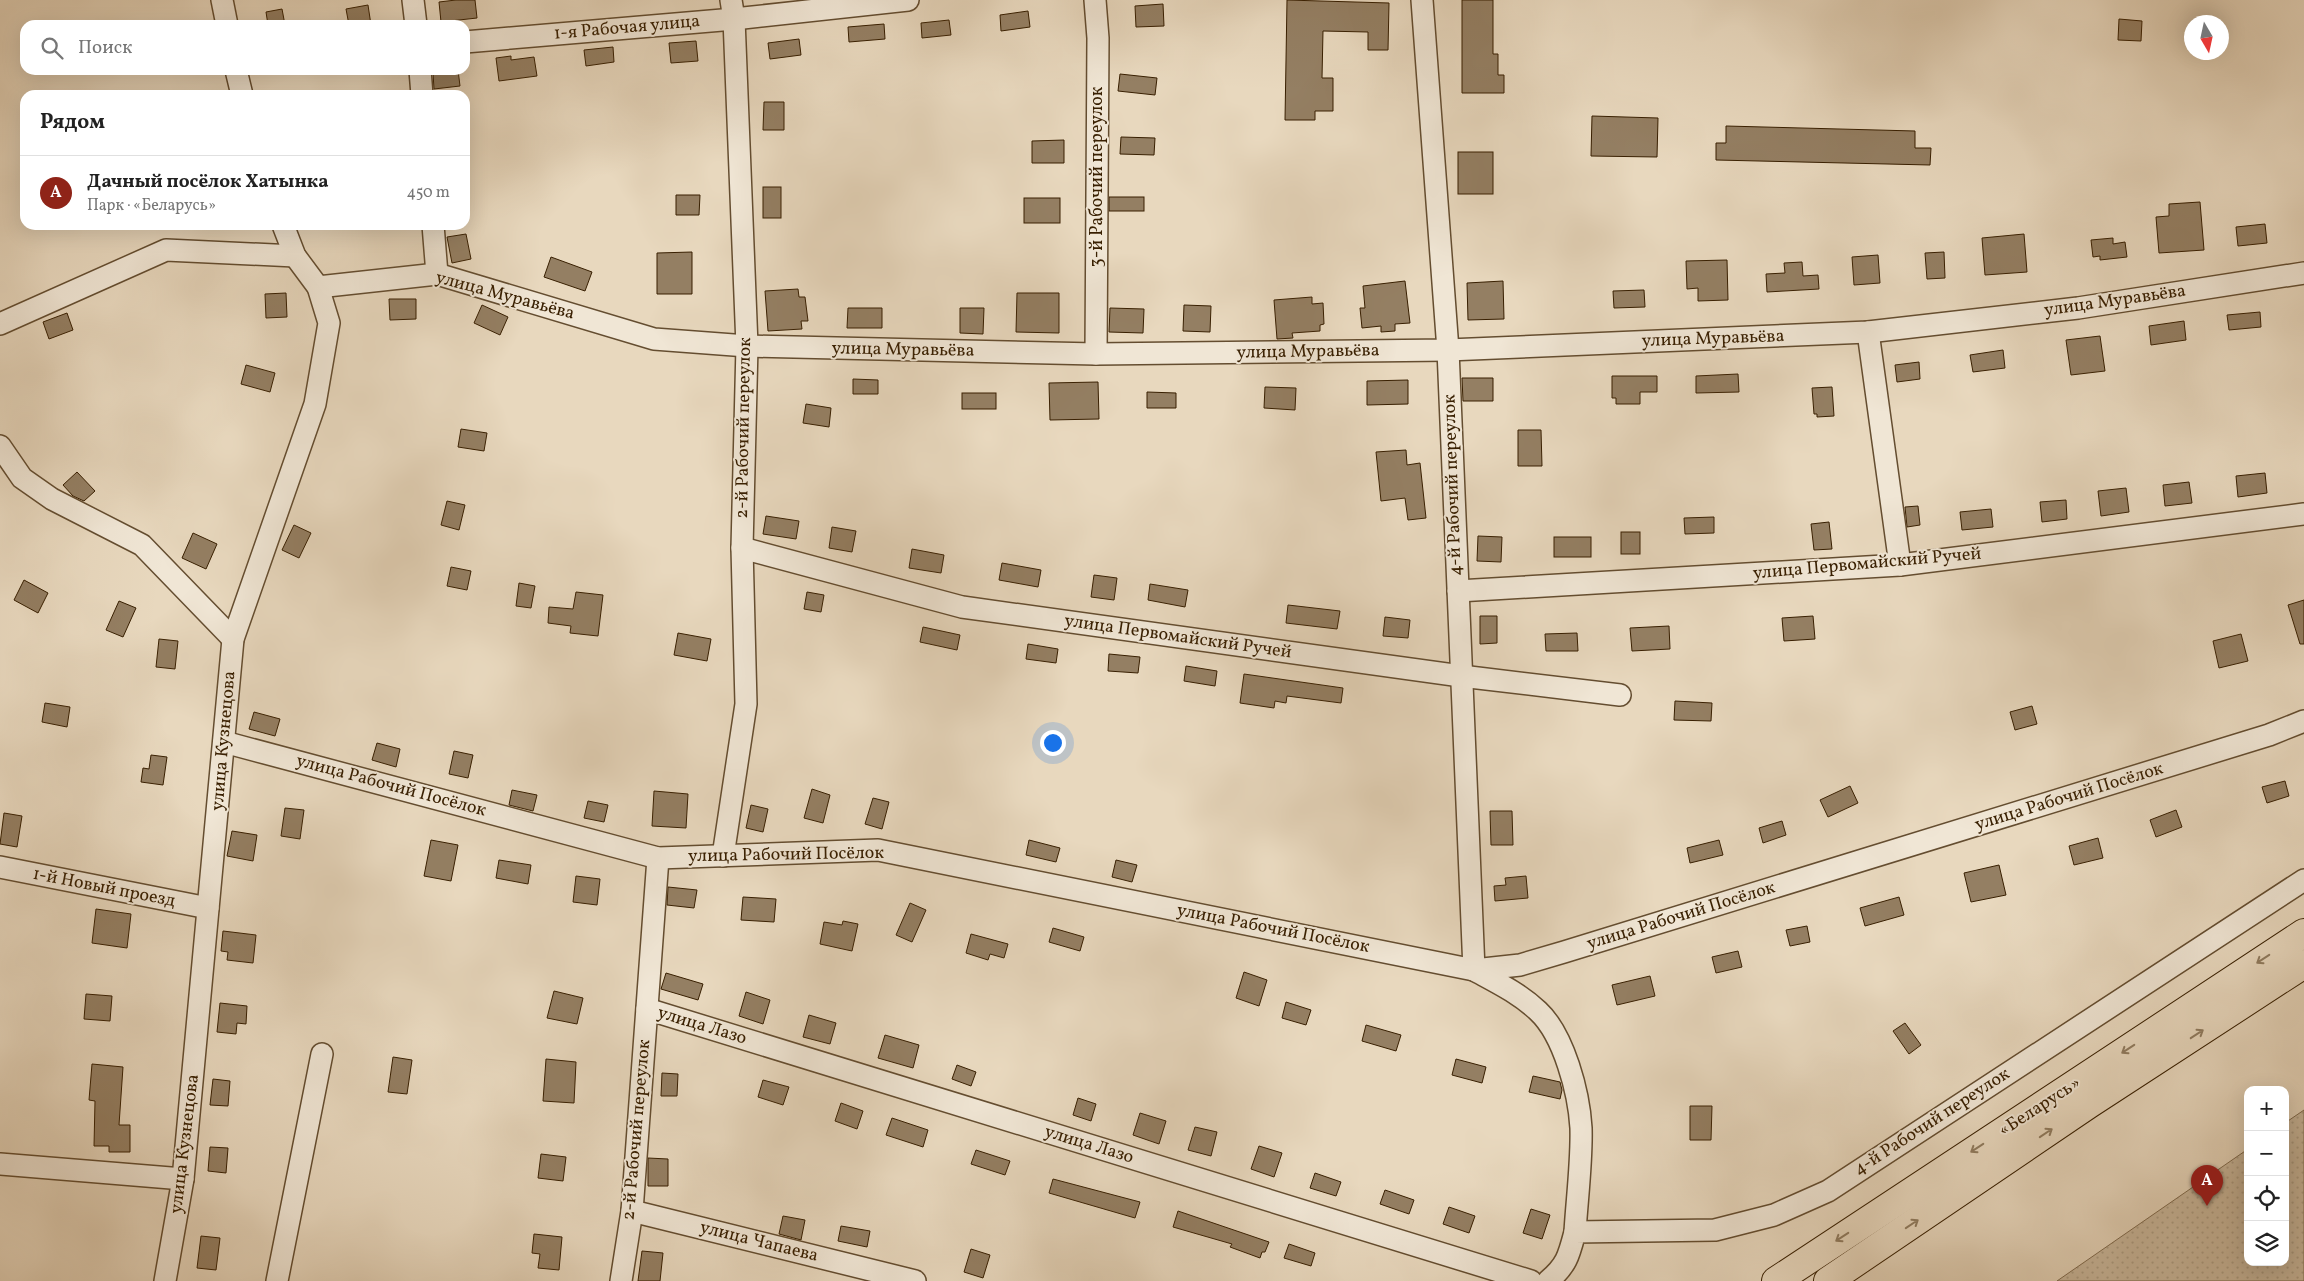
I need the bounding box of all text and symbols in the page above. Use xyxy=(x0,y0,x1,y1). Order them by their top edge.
street label: 1-я Рабочая улица xyxy=(553,9,701,47)
north arrow xyxy=(2184,15,2229,60)
search box xyxy=(20,20,470,75)
icon: search xyxy=(38,34,66,62)
text: Поиск xyxy=(78,35,132,61)
street label: 3-й Рабочий переулок xyxy=(1085,86,1110,267)
text: Рядом xyxy=(40,108,105,137)
text: Дачный посёлок Хатынка xyxy=(87,169,329,195)
text: A xyxy=(50,182,62,204)
text: 450 m xyxy=(407,182,450,204)
text: Парк · «Беларусь» xyxy=(87,195,216,217)
street label: улица Муравьёва xyxy=(433,265,577,327)
street label: улица Муравьёва xyxy=(2042,279,2188,323)
street label: улица Муравьёва xyxy=(1641,324,1785,354)
street label: улица Муравьёва xyxy=(831,336,975,364)
street label: 2-й Рабочий переулок xyxy=(730,337,758,519)
street label: улица Муравьёва xyxy=(1236,338,1380,366)
street label: 4-й Рабочий переулок xyxy=(1437,393,1469,576)
street label: улица Первомайский Ручей xyxy=(1752,542,1982,586)
street label: улица Первомайский Ручей xyxy=(1063,609,1293,665)
street label: улица Кузнецова xyxy=(205,670,243,812)
your location xyxy=(1040,730,1066,756)
street label: улица Рабочий Посёлок xyxy=(293,749,489,824)
street label: улица Рабочий Посёлок xyxy=(1972,756,2167,838)
street label: улица Рабочий Посёлок xyxy=(688,841,885,869)
street label: 1-й Новый проезд xyxy=(30,862,178,914)
street label: улица Рабочий Посёлок xyxy=(1584,875,1779,957)
street label: улица Рабочий Посёлок xyxy=(1174,898,1372,960)
one-way arrow xyxy=(2257,955,2271,965)
street label: улица Лазо xyxy=(654,1001,750,1051)
one-way arrow xyxy=(2189,1029,2203,1039)
street label: 2-й Рабочий переулок xyxy=(617,1038,657,1221)
one-way arrow xyxy=(2121,1044,2135,1054)
street label: 4-й Рабочий переулок xyxy=(1849,1062,2015,1182)
street label: «Беларусь» xyxy=(1994,1071,2086,1143)
street label: улица Кузнецова xyxy=(164,1073,206,1215)
map controls xyxy=(2244,1086,2289,1266)
button: + xyxy=(2244,1086,2289,1131)
street label: улица Лазо xyxy=(1041,1120,1137,1170)
one-way arrow xyxy=(2039,1128,2053,1138)
button: − xyxy=(2244,1131,2289,1176)
one-way arrow xyxy=(1971,1143,1985,1153)
pin: A xyxy=(2191,1165,2223,1206)
button: locate xyxy=(2244,1176,2289,1221)
street label: улица Чапаева xyxy=(697,1215,821,1269)
one-way arrow xyxy=(1905,1219,1919,1229)
button: layers xyxy=(2244,1221,2289,1266)
one-way arrow xyxy=(1835,1233,1849,1243)

